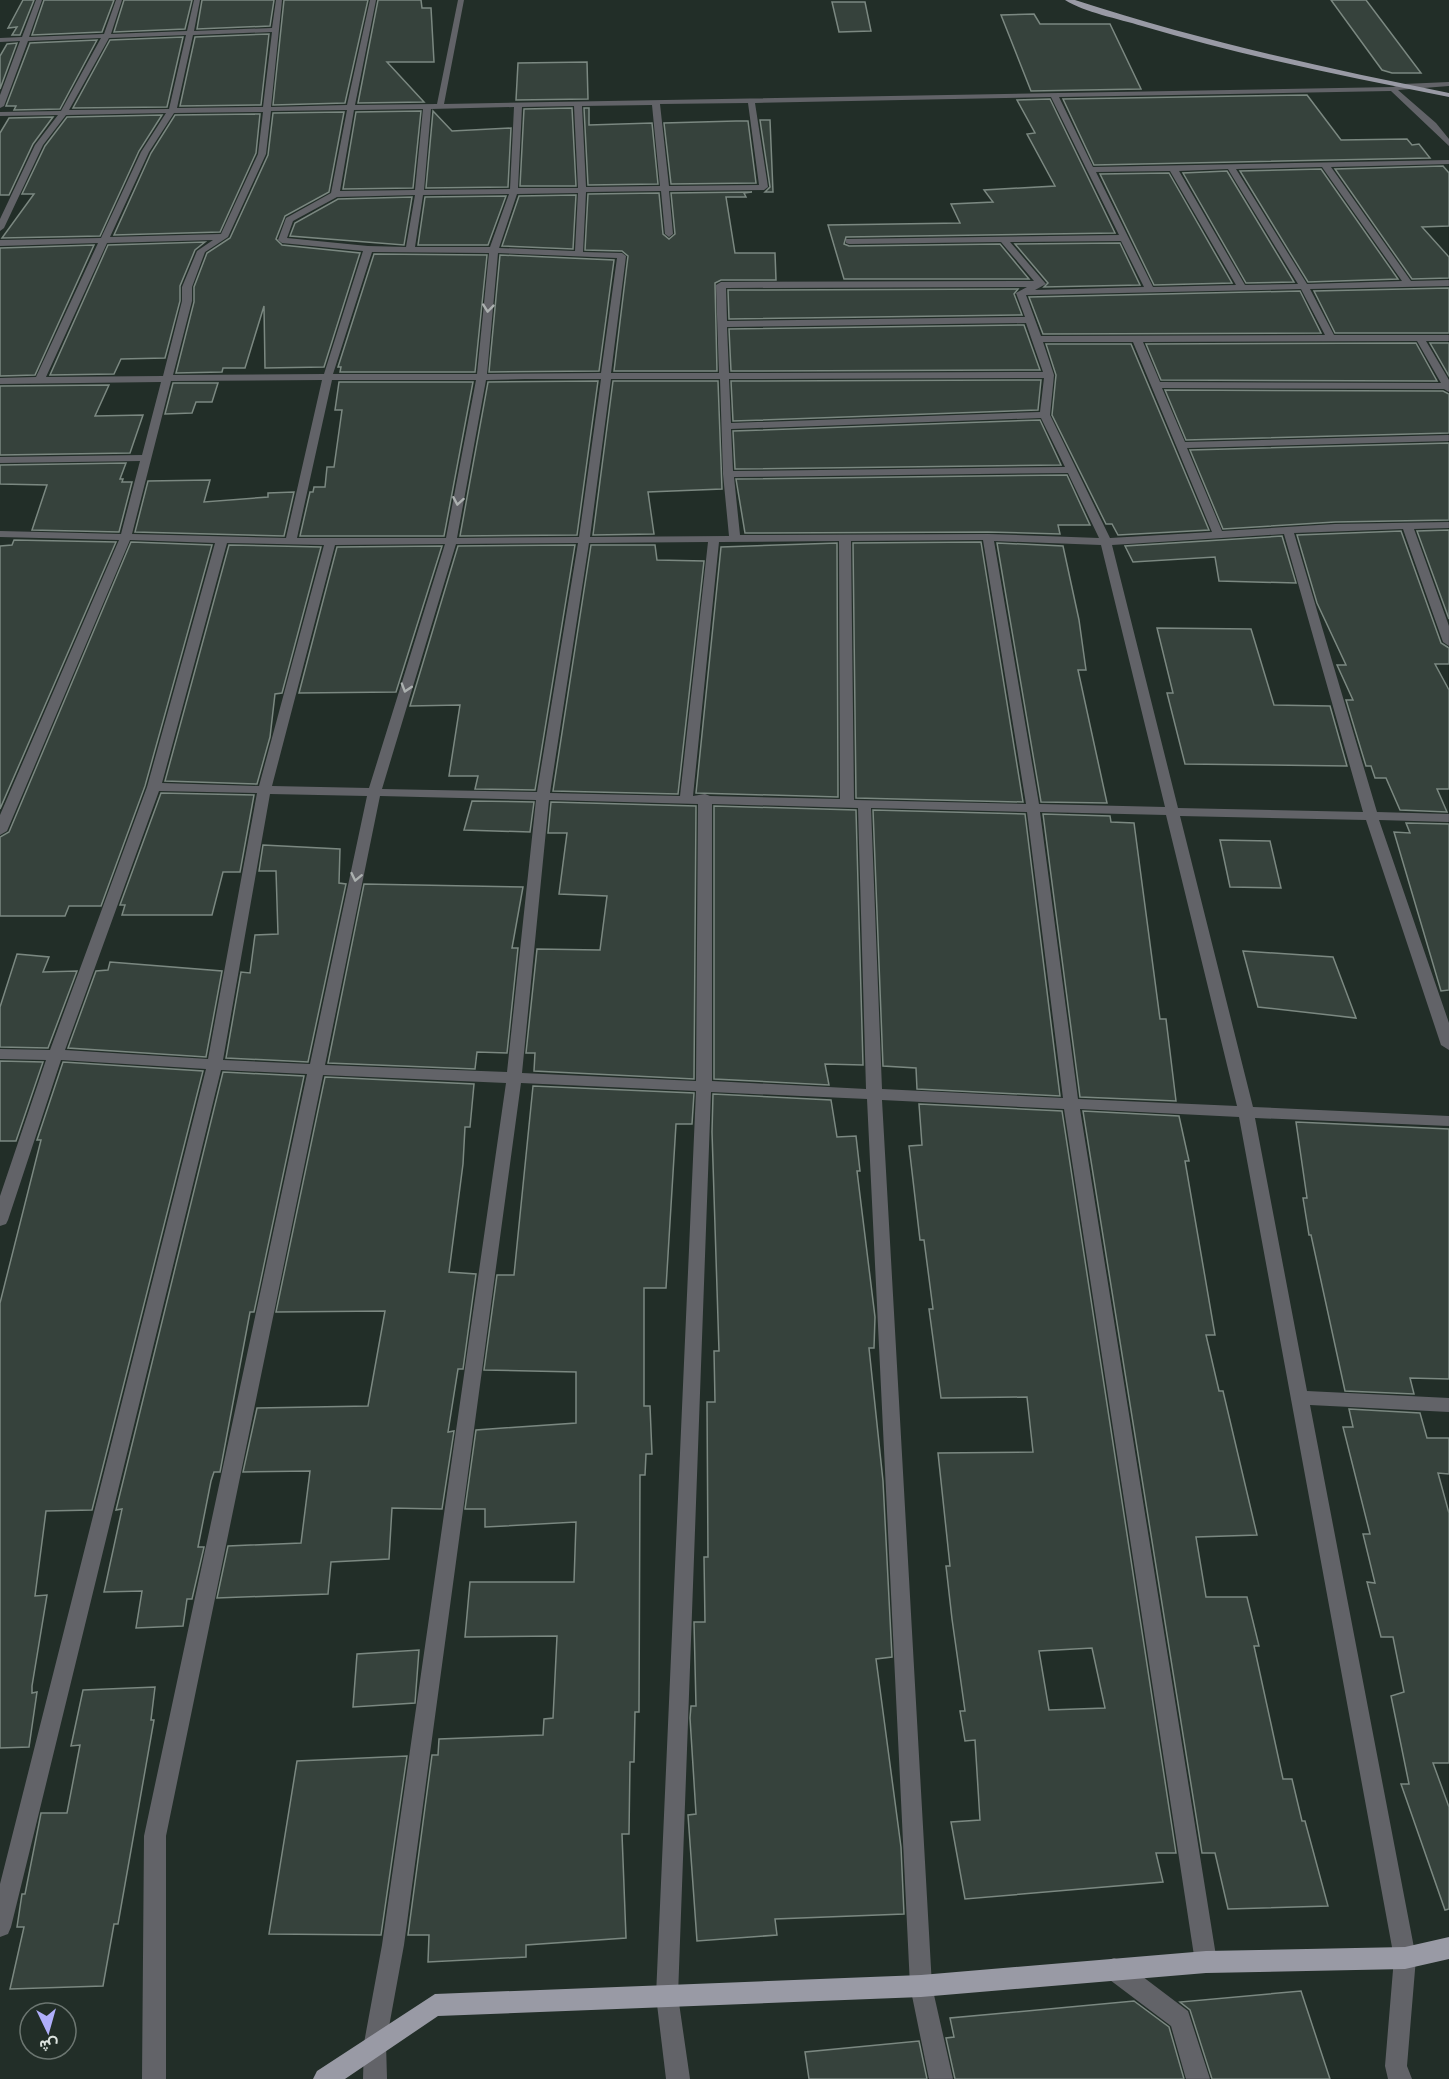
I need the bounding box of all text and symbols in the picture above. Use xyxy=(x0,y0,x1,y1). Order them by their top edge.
one-way arrow xyxy=(482,304,495,313)
one-way arrow xyxy=(453,496,465,506)
one-way arrow xyxy=(401,683,413,693)
one-way arrow xyxy=(350,872,363,882)
north arrow xyxy=(18,2001,78,2061)
text: ش xyxy=(39,2032,60,2058)

